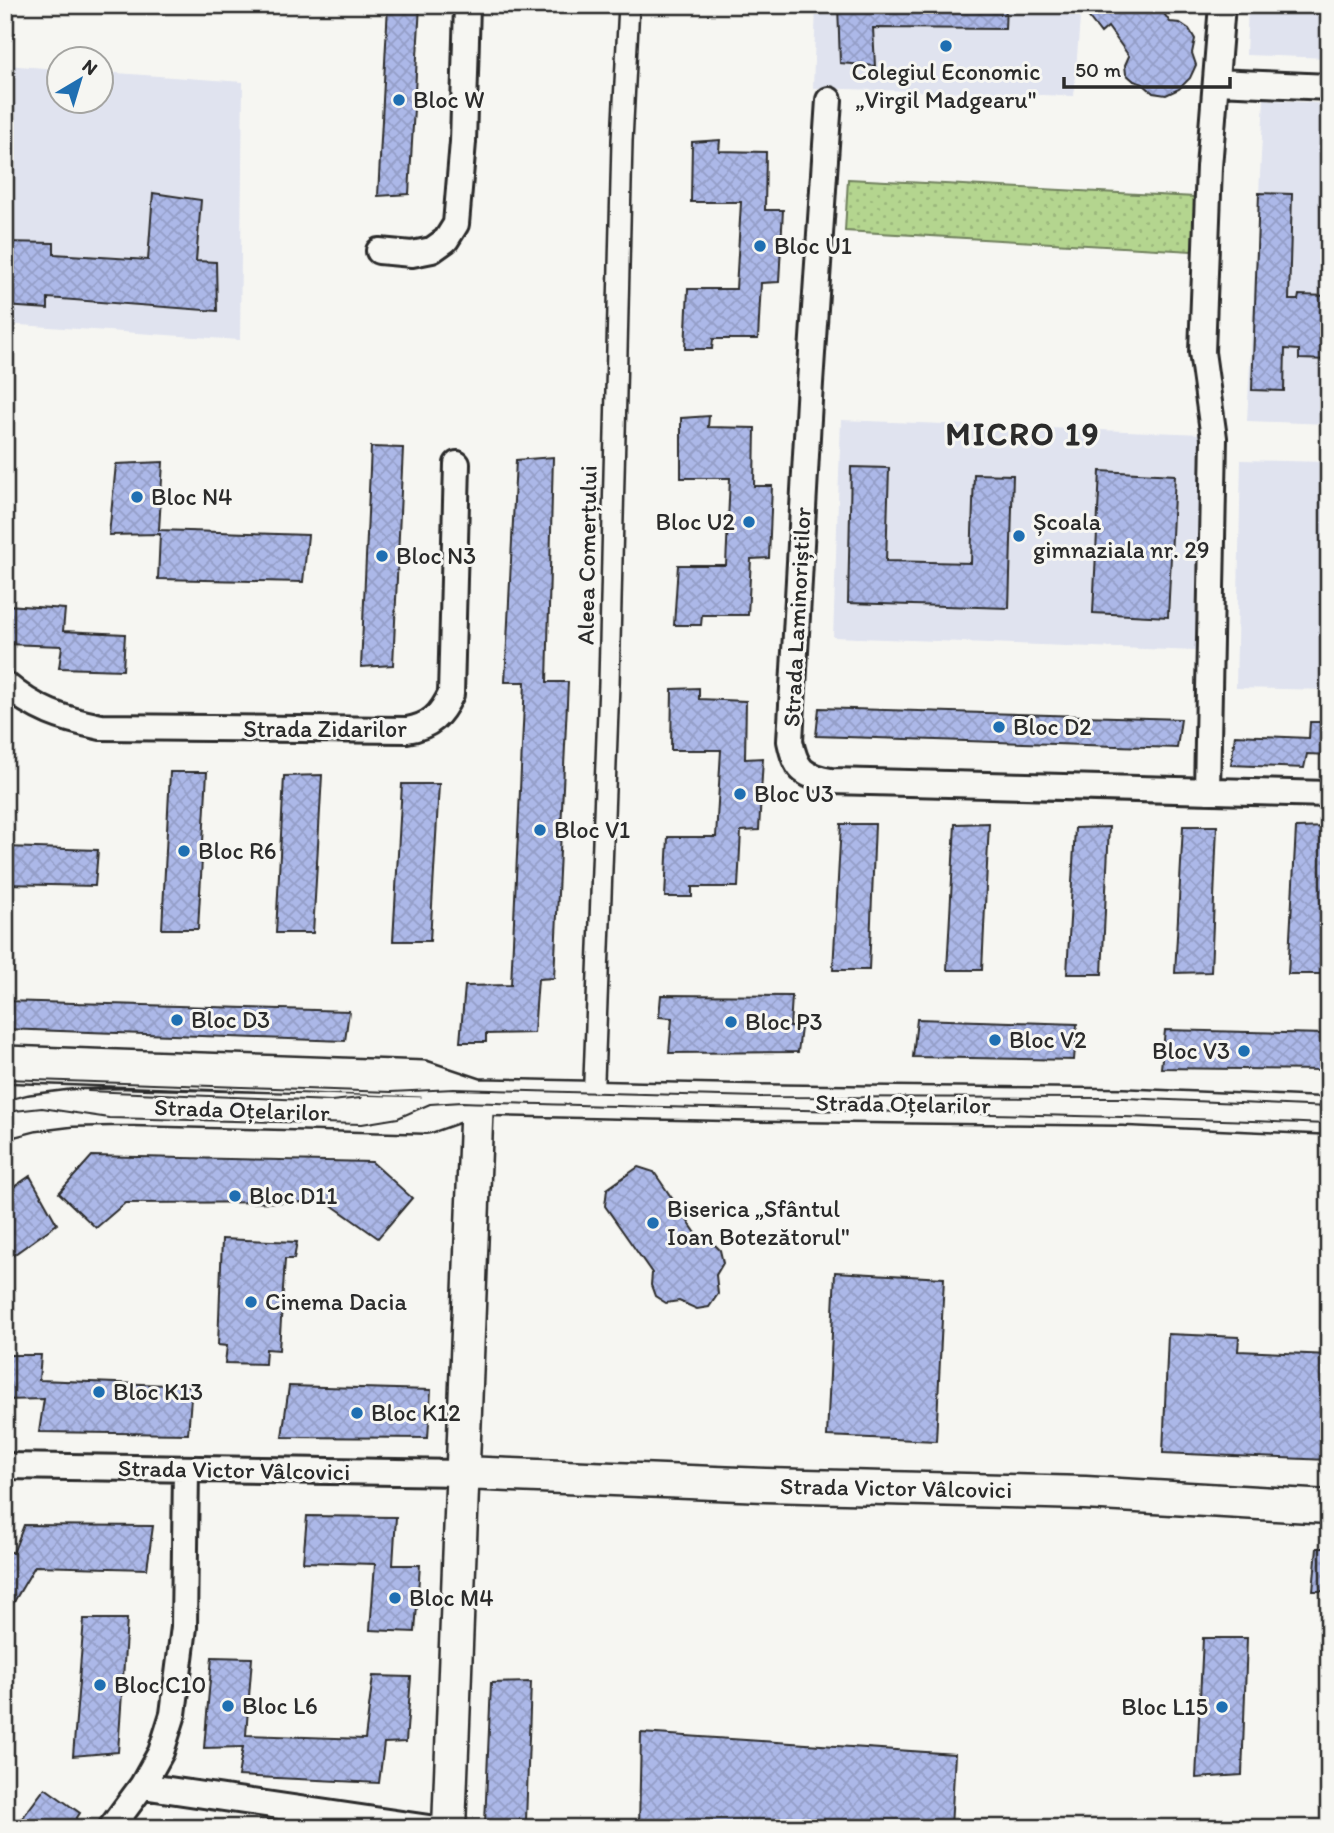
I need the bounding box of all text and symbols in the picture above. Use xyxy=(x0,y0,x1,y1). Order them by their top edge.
marker: Colegiul Economic „Virgil Madgearu" xyxy=(938,38,954,54)
north arrow xyxy=(46,46,116,116)
scale bar xyxy=(1064,46,1231,90)
text: N xyxy=(78,54,102,80)
place label: Colegiul Economic „Virgil Madgearu" xyxy=(852,57,1040,114)
text: 50 m xyxy=(1075,57,1122,82)
place label: Bloc W xyxy=(413,85,484,114)
marker: Bloc W xyxy=(391,92,407,108)
place label: Bloc U1 xyxy=(774,231,852,260)
marker: Bloc U1 xyxy=(752,238,768,254)
district label: MICRO 19 xyxy=(946,415,1100,453)
street label: Aleea Comerțului xyxy=(570,465,603,645)
place label: Bloc N4 xyxy=(151,482,233,511)
marker: Bloc N4 xyxy=(129,489,145,505)
street label: Strada Laminoriștilor xyxy=(776,506,817,728)
place label: Bloc U2 xyxy=(656,507,735,536)
place label: Școala gimnaziala nr. 29 xyxy=(1033,507,1210,564)
marker: Bloc U2 xyxy=(741,514,757,530)
marker: Școala gimnaziala nr. 29 xyxy=(1011,528,1027,544)
place label: Bloc N3 xyxy=(396,541,476,570)
marker: Bloc N3 xyxy=(374,548,390,564)
place label: Bloc D2 xyxy=(1013,712,1092,741)
street label: Strada Zidarilor xyxy=(243,714,407,743)
marker: Bloc D2 xyxy=(991,719,1007,735)
place label: Bloc U3 xyxy=(754,779,834,808)
marker: Bloc U3 xyxy=(732,786,748,802)
place label: Bloc V1 xyxy=(554,815,630,844)
marker: Bloc V1 xyxy=(532,822,548,838)
place label: Bloc R6 xyxy=(198,836,276,865)
marker: Bloc R6 xyxy=(176,843,192,859)
place label: Bloc D3 xyxy=(191,1005,270,1034)
place label: Bloc P3 xyxy=(745,1007,823,1036)
marker: Bloc D3 xyxy=(169,1012,185,1028)
marker: Bloc P3 xyxy=(723,1014,739,1030)
place label: Bloc V2 xyxy=(1009,1025,1087,1054)
marker: Bloc V2 xyxy=(987,1032,1003,1048)
place label: Bloc V3 xyxy=(1152,1036,1230,1065)
marker: Bloc V3 xyxy=(1236,1043,1252,1059)
street label: Strada Oțelarilor xyxy=(815,1087,991,1120)
street label: Strada Oțelarilor xyxy=(154,1092,331,1127)
place label: Bloc D11 xyxy=(249,1181,337,1210)
marker: Bloc D11 xyxy=(227,1188,243,1204)
place label: Biserica „Sfântul Ioan Botezătorul" xyxy=(667,1194,850,1251)
marker: Biserica „Sfântul Ioan Botezătorul" xyxy=(645,1215,661,1231)
place label: Cinema Dacia xyxy=(265,1287,408,1316)
marker: Cinema Dacia xyxy=(243,1294,259,1310)
place label: Bloc K13 xyxy=(113,1377,203,1406)
marker: Bloc K13 xyxy=(91,1384,107,1400)
place label: Bloc K12 xyxy=(371,1398,461,1427)
marker: Bloc K12 xyxy=(349,1405,365,1421)
street label: Strada Victor Vâlcovici xyxy=(118,1453,350,1486)
street label: Strada Victor Vâlcovici xyxy=(780,1471,1012,1504)
place label: Bloc M4 xyxy=(409,1583,494,1612)
marker: Bloc M4 xyxy=(387,1590,403,1606)
place label: Bloc C10 xyxy=(114,1670,206,1699)
marker: Bloc C10 xyxy=(92,1677,108,1693)
place label: Bloc L6 xyxy=(242,1691,318,1720)
place label: Bloc L15 xyxy=(1121,1692,1208,1721)
marker: Bloc L6 xyxy=(220,1698,236,1714)
marker: Bloc L15 xyxy=(1214,1699,1230,1715)

